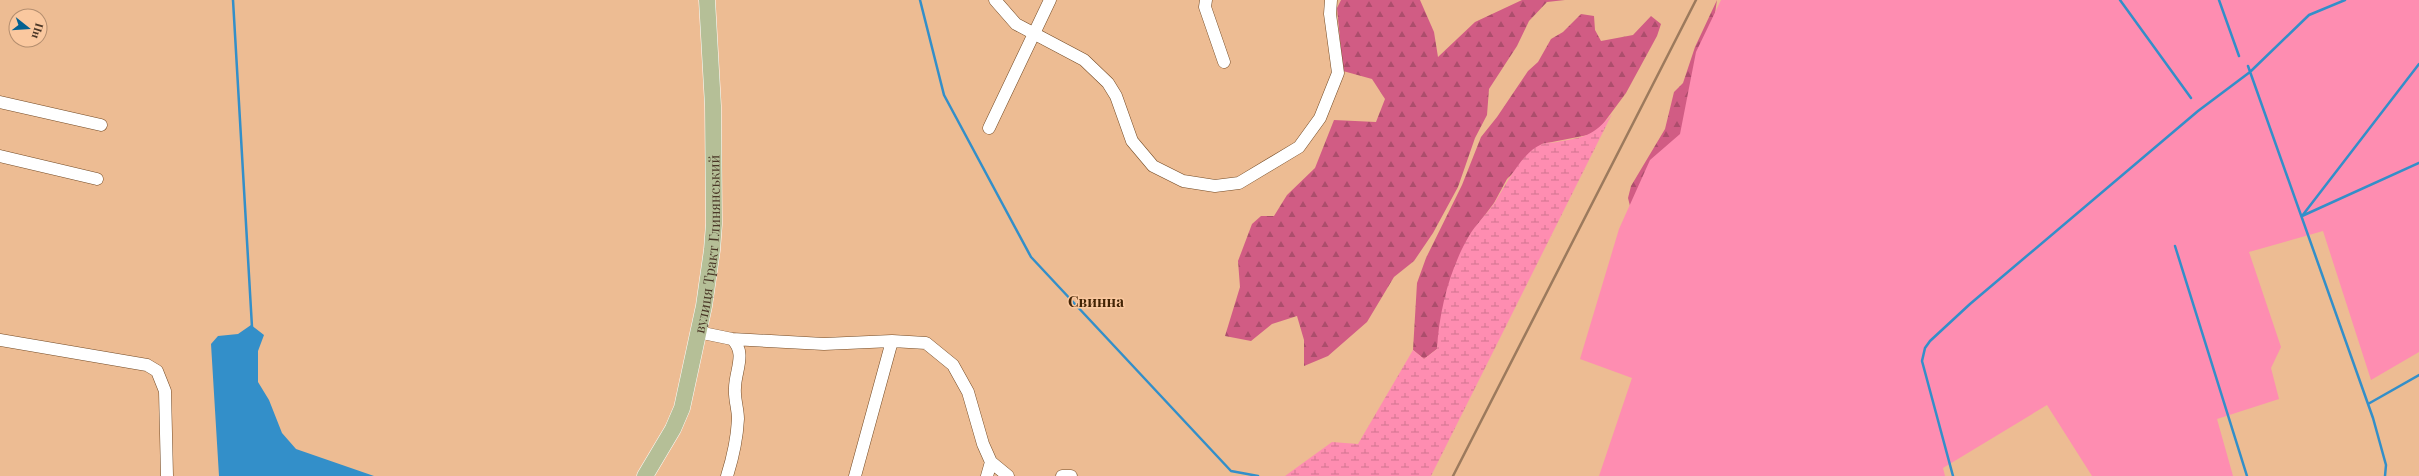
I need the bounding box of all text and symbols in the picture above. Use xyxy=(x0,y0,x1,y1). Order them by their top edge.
north arrow xyxy=(8,8,48,48)
text: Пн xyxy=(29,21,48,41)
street label: вулиця Тракт Глинянський xyxy=(689,154,724,335)
district label: Свинна xyxy=(1068,291,1124,311)

